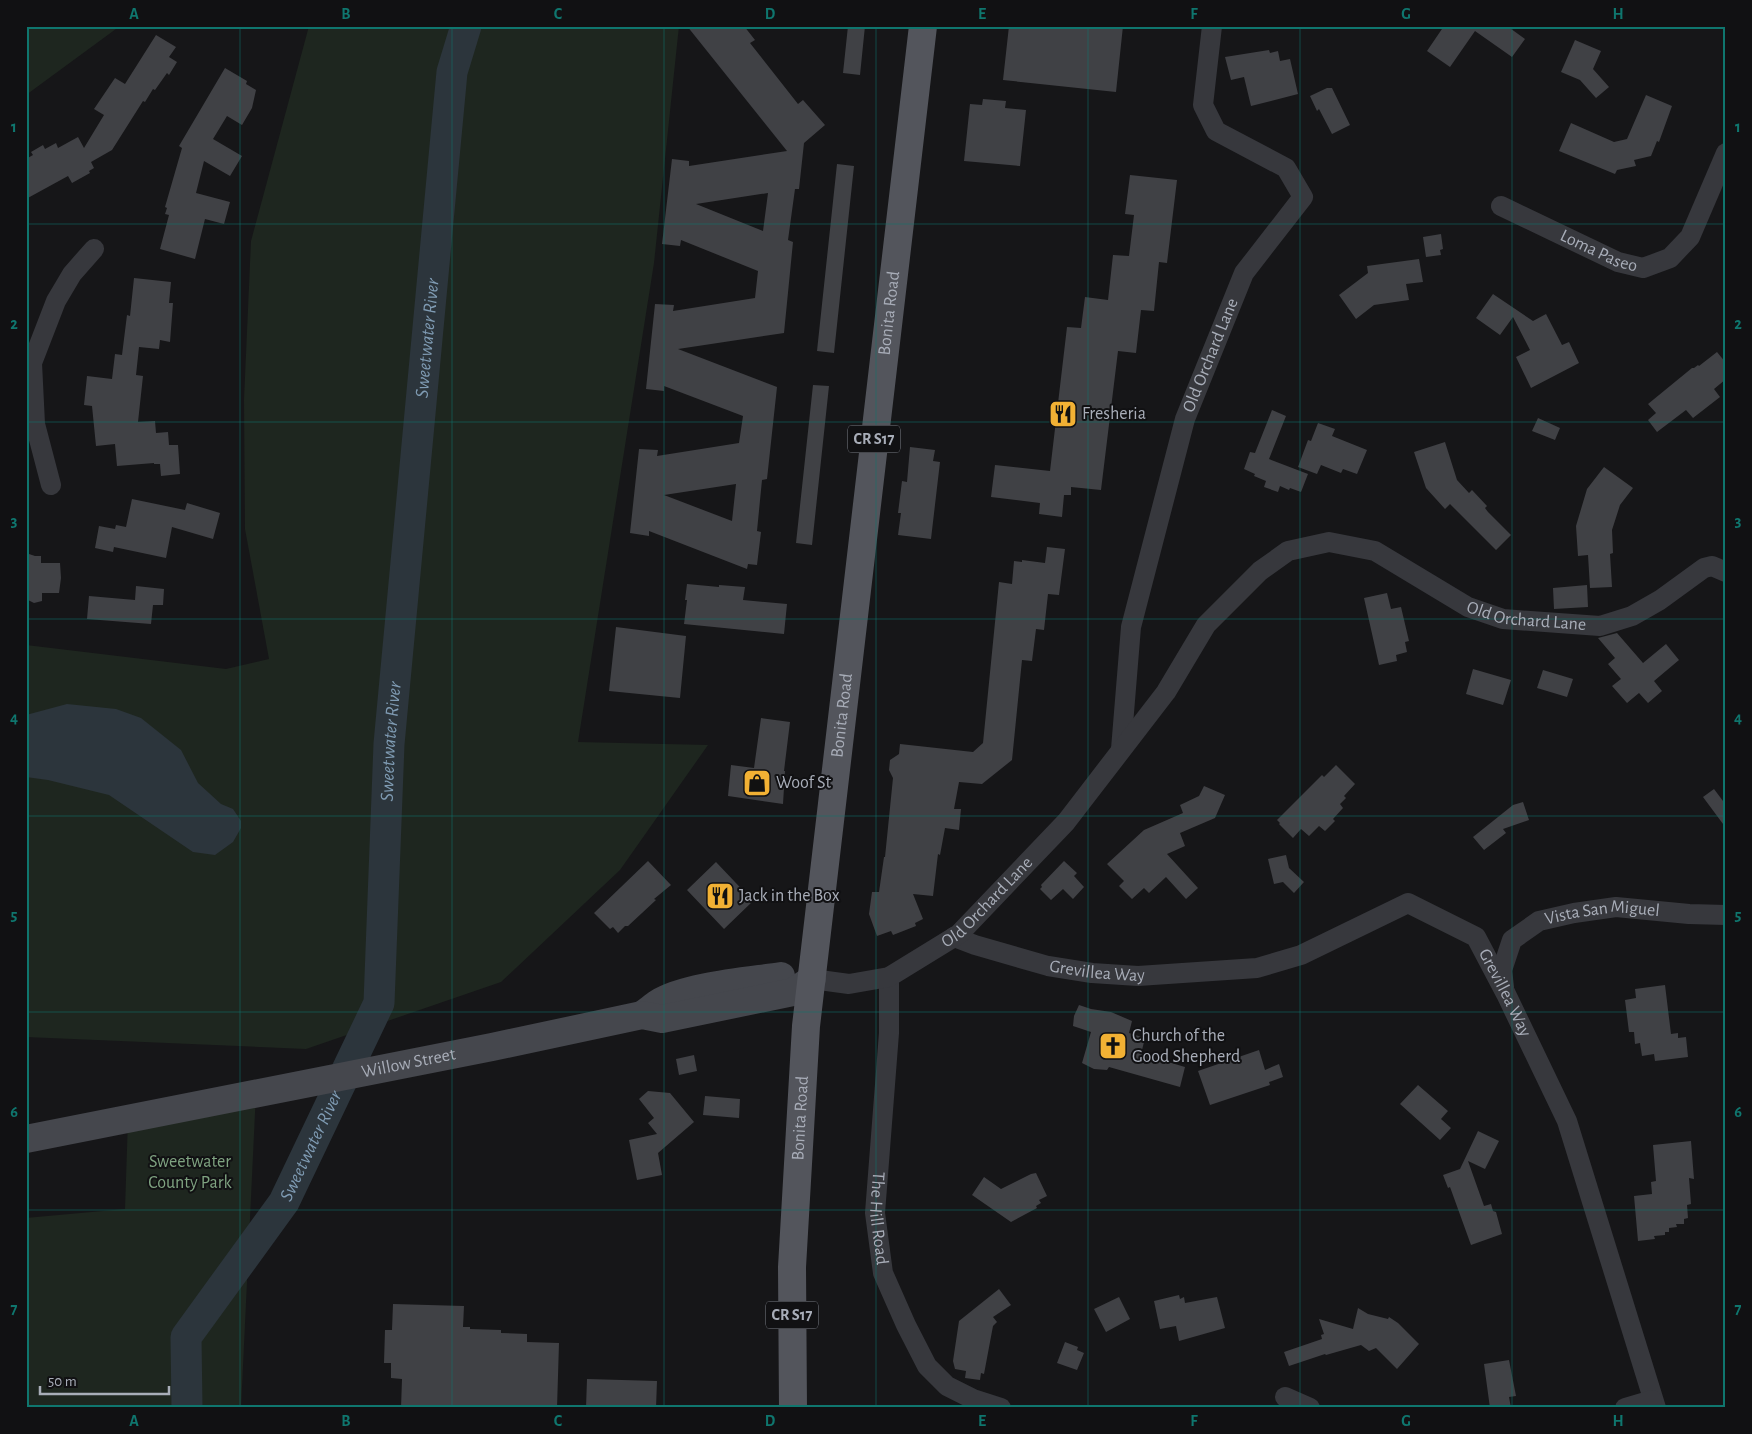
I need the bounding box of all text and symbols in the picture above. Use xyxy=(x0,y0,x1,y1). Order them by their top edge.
text: A xyxy=(129,6,139,22)
text: B xyxy=(341,6,351,22)
text: C xyxy=(554,6,563,22)
text: D xyxy=(765,6,776,22)
text: E xyxy=(978,6,986,22)
text: F xyxy=(1190,6,1198,22)
text: G xyxy=(1401,6,1411,22)
text: H xyxy=(1612,6,1624,22)
text: 1 xyxy=(11,119,17,135)
text: 1 xyxy=(1735,119,1741,135)
street label: Loma Paseo xyxy=(1557,227,1639,275)
street label: Bonita Road xyxy=(876,270,903,356)
water label: Sweetwater River xyxy=(412,277,442,399)
street label: Old Orchard Lane xyxy=(1180,296,1242,415)
text: 2 xyxy=(10,316,18,332)
text: 2 xyxy=(1734,316,1742,332)
restaurant icon: Fresheria xyxy=(1048,399,1078,429)
place label: Fresheria xyxy=(1082,405,1146,423)
road number: CR S17 xyxy=(848,426,900,452)
text: 3 xyxy=(11,513,18,529)
text: 3 xyxy=(1735,513,1742,529)
street label: Old Orchard Lane xyxy=(1464,598,1587,634)
street label: Bonita Road xyxy=(828,672,856,759)
water label: Sweetwater River xyxy=(377,680,404,802)
text: 4 xyxy=(10,710,18,726)
text: 4 xyxy=(1734,710,1742,726)
shop icon: Woof St xyxy=(742,768,772,798)
place label: Woof St xyxy=(776,774,832,792)
street label: Old Orchard Lane xyxy=(938,854,1036,951)
restaurant icon: Jack in the Box xyxy=(705,881,735,911)
place label: Jack in the Box xyxy=(739,887,840,905)
street label: Vista San Miguel xyxy=(1543,898,1661,928)
text: 5 xyxy=(11,907,18,923)
text: 5 xyxy=(1735,907,1742,923)
street label: Grevillea Way xyxy=(1475,946,1534,1040)
street label: Grevillea Way xyxy=(1048,957,1146,985)
place label: Church of the Good Shepherd xyxy=(1132,1027,1240,1066)
church icon: Church of the Good Shepherd xyxy=(1098,1031,1128,1061)
street label: Willow Street xyxy=(360,1045,457,1082)
street label: Bonita Road xyxy=(789,1075,812,1161)
water label: Sweetwater River xyxy=(276,1087,346,1204)
text: 6 xyxy=(10,1104,18,1120)
text: 6 xyxy=(1734,1104,1742,1120)
park label: Sweetwater County Park xyxy=(148,1153,233,1192)
street label: The Hill Road xyxy=(866,1171,891,1266)
text: 7 xyxy=(11,1301,18,1317)
text: 7 xyxy=(1735,1301,1742,1317)
road number: CR S17 xyxy=(766,1302,818,1328)
scale bar xyxy=(40,1364,169,1396)
text: 50 m xyxy=(48,1374,77,1389)
text: A xyxy=(129,1413,139,1429)
text: B xyxy=(341,1413,351,1429)
text: C xyxy=(554,1413,563,1429)
text: D xyxy=(765,1413,776,1429)
text: E xyxy=(978,1413,986,1429)
text: F xyxy=(1190,1413,1198,1429)
text: G xyxy=(1401,1413,1411,1429)
text: H xyxy=(1612,1413,1624,1429)

